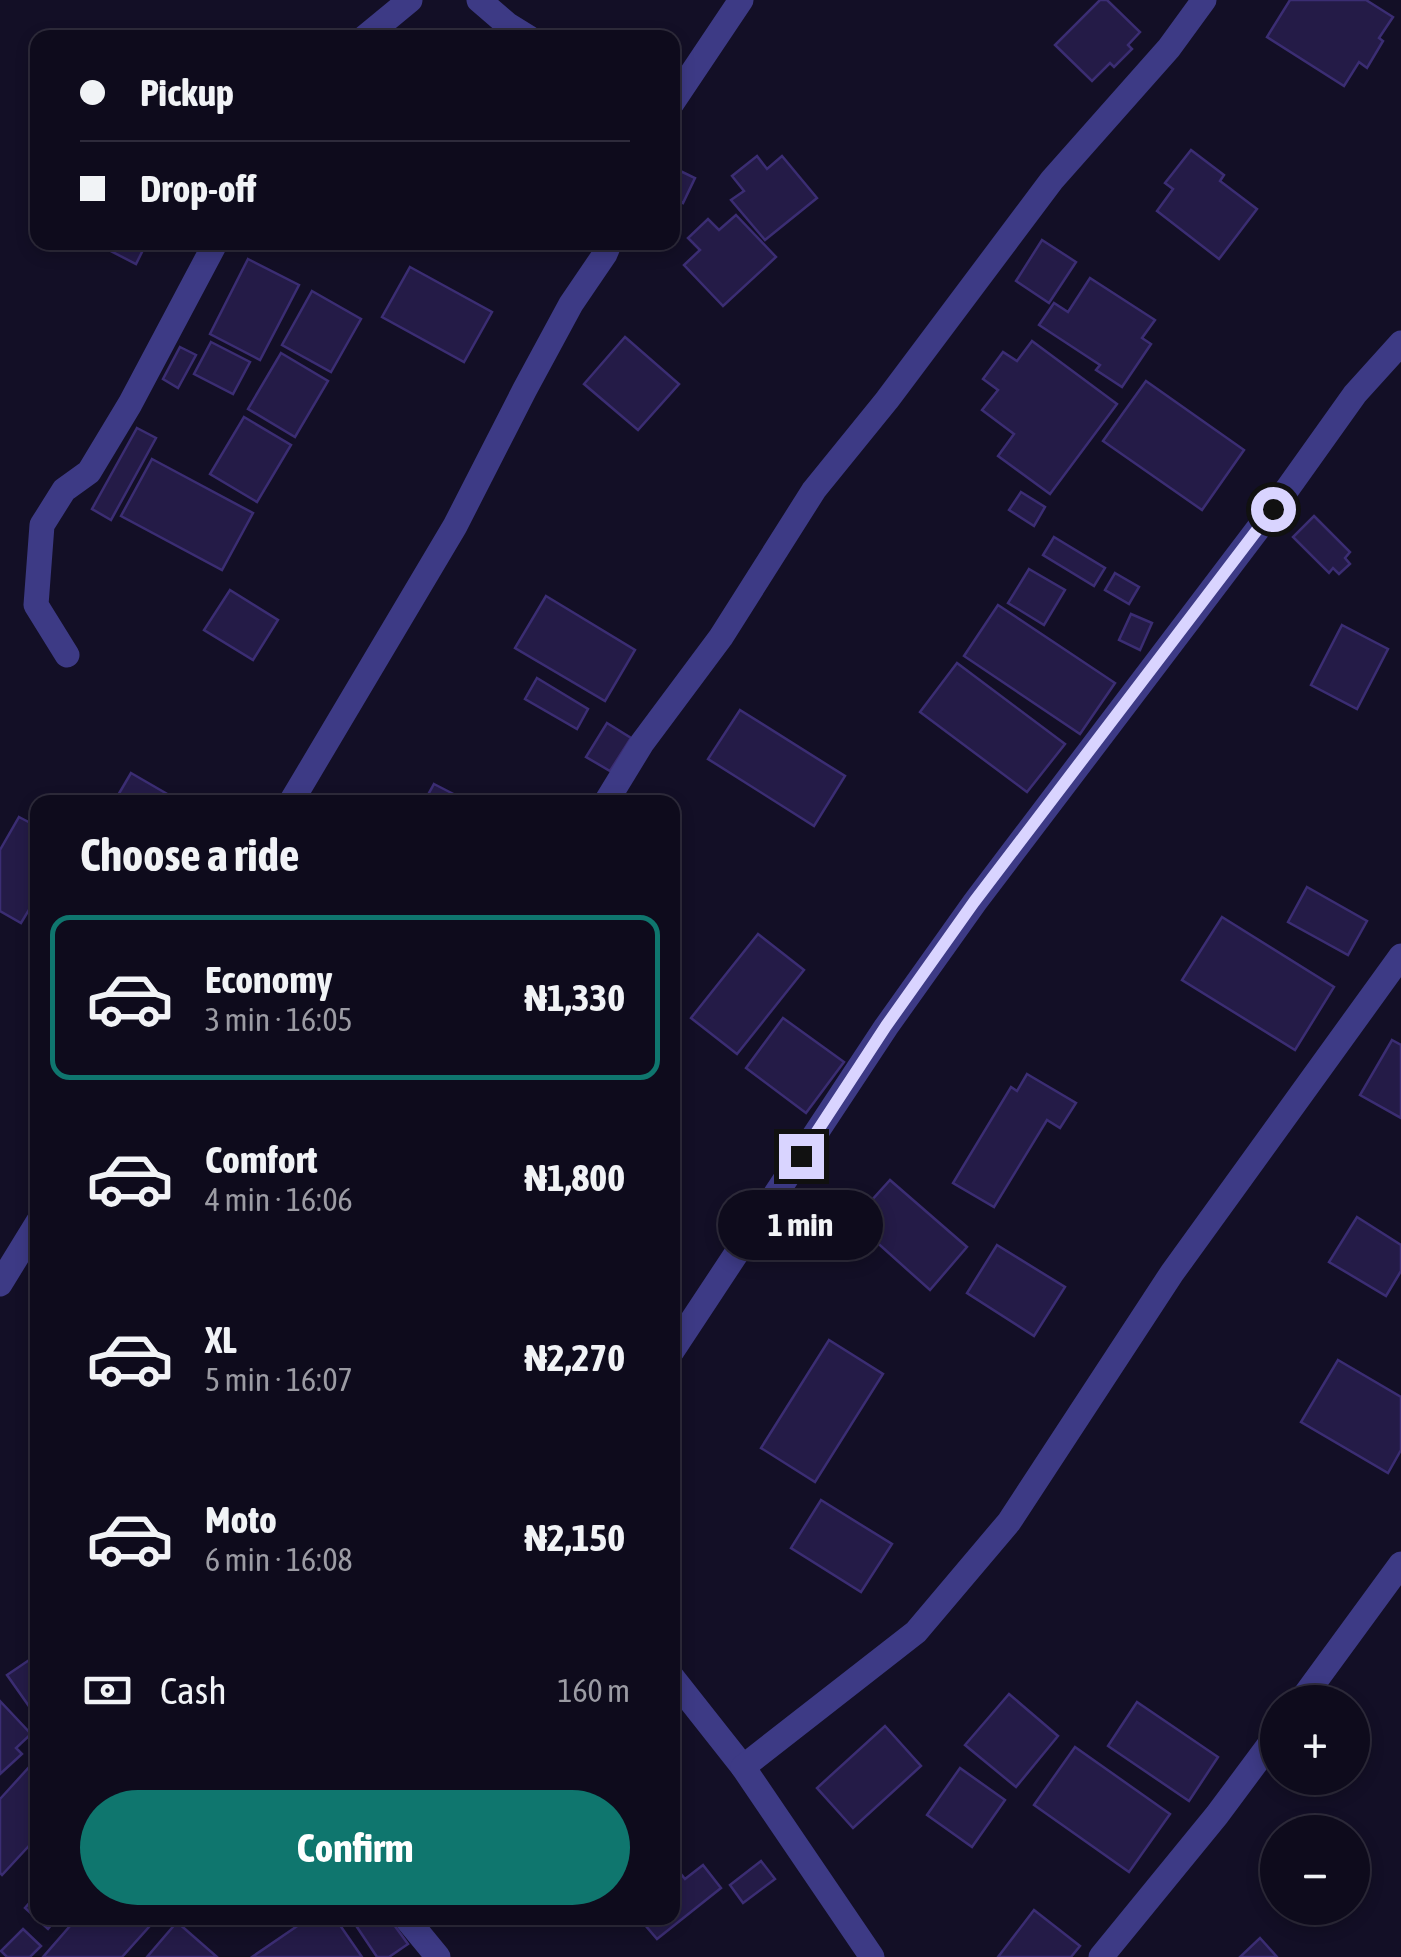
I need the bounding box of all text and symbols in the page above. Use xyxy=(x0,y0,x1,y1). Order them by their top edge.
text: Pickup xyxy=(140,71,234,114)
text: Drop-off xyxy=(140,167,256,210)
route start xyxy=(1251,487,1296,532)
text: Choose a ride xyxy=(80,829,299,881)
icon: car xyxy=(85,953,175,1043)
text: Economy xyxy=(205,958,332,1001)
text: ₦1,330 xyxy=(524,976,625,1019)
text: 3 min · 16:05 xyxy=(205,1001,352,1038)
icon: car xyxy=(85,1133,175,1223)
route end xyxy=(779,1134,824,1179)
text: Comfort xyxy=(205,1138,317,1181)
text: ₦1,800 xyxy=(524,1156,625,1199)
text: 4 min · 16:06 xyxy=(205,1181,352,1218)
callout: 1 min xyxy=(718,1191,884,1261)
text: 1 min xyxy=(768,1206,833,1243)
icon: car xyxy=(85,1313,175,1403)
text: XL xyxy=(205,1318,237,1361)
text: ₦2,270 xyxy=(524,1336,625,1379)
text: 5 min · 16:07 xyxy=(205,1361,352,1398)
icon: car xyxy=(85,1493,175,1583)
text: Moto xyxy=(205,1498,277,1541)
text: ₦2,150 xyxy=(524,1516,625,1559)
text: 6 min · 16:08 xyxy=(205,1541,352,1578)
icon: cash xyxy=(80,1663,135,1718)
text: Cash xyxy=(160,1669,227,1712)
text: 160 m xyxy=(557,1672,630,1709)
map controls xyxy=(1260,1685,1370,1925)
button: + xyxy=(1260,1685,1370,1795)
button: Confirm xyxy=(80,1790,630,1905)
button: − xyxy=(1260,1815,1370,1925)

